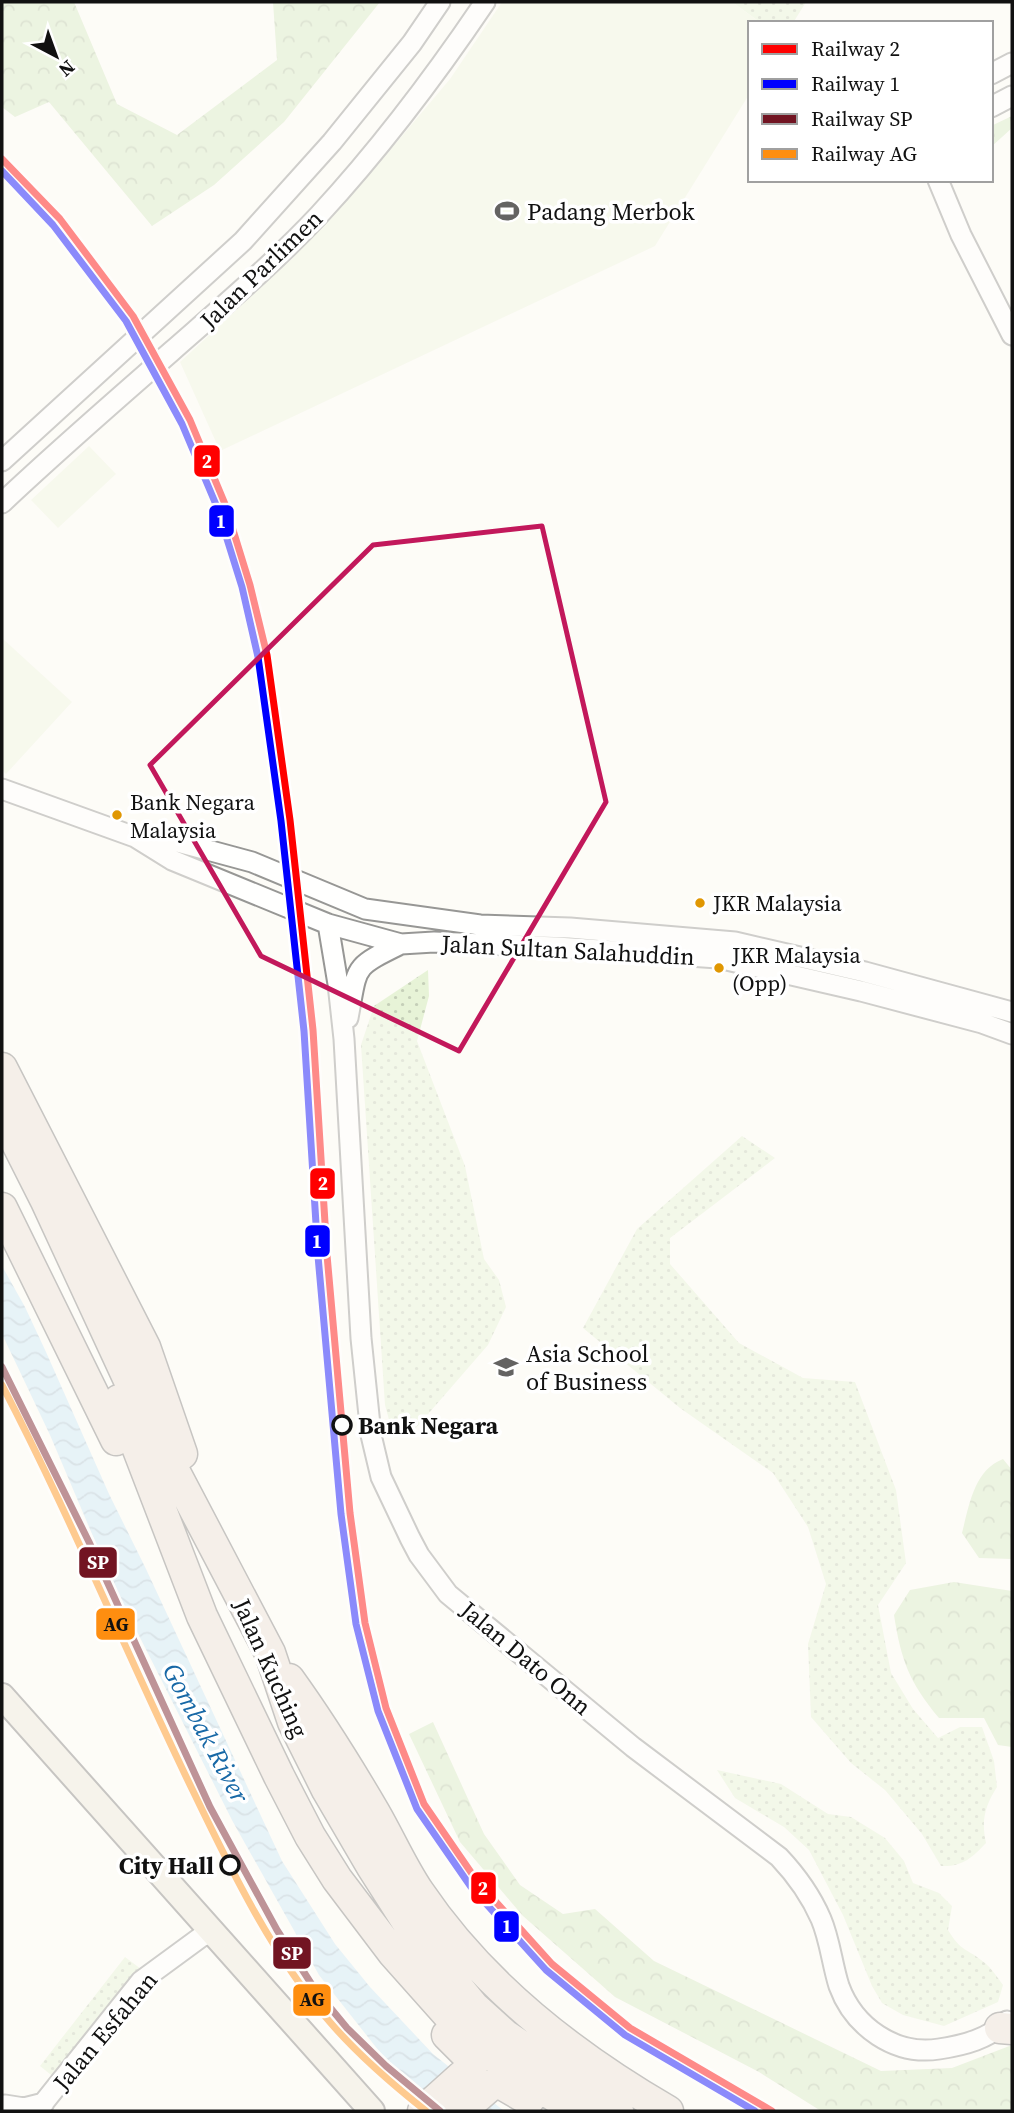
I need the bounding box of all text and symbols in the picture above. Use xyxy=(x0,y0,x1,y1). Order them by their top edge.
north arrow xyxy=(21,21,91,91)
legend xyxy=(748,21,993,182)
text: Railway 2 xyxy=(811,34,900,63)
text: N xyxy=(53,54,81,83)
text: Railway 1 xyxy=(811,69,900,98)
text: Railway SP xyxy=(811,104,912,133)
text: Railway AG xyxy=(811,139,917,168)
place label: Padang Merbok xyxy=(527,195,695,228)
sports icon: Padang Merbok xyxy=(493,197,521,225)
street label: Jalan Parlimen xyxy=(192,202,329,337)
line badge: 2 xyxy=(193,444,221,478)
text: 2 xyxy=(202,448,212,474)
line badge: 1 xyxy=(208,504,235,538)
text: 1 xyxy=(216,508,226,534)
place label: Bank Negara Malaysia xyxy=(130,787,256,845)
marker: Bank Negara Malaysia xyxy=(110,808,124,822)
place label: JKR Malaysia xyxy=(712,888,842,918)
marker: JKR Malaysia xyxy=(693,896,707,910)
street label: Jalan Sultan Salahuddin xyxy=(440,927,695,973)
place label: JKR Malaysia (Opp) xyxy=(731,940,861,998)
marker: JKR Malaysia (Opp) xyxy=(712,961,726,975)
line badge: 2 xyxy=(309,1167,336,1200)
text: 2 xyxy=(318,1170,328,1196)
line badge: 1 xyxy=(304,1224,331,1258)
text: 1 xyxy=(312,1228,322,1254)
place label: Asia School of Business xyxy=(526,1337,649,1398)
school or university icon: Asia School of Business xyxy=(492,1353,520,1381)
place label: Bank Negara xyxy=(358,1409,499,1442)
marker: Bank Negara xyxy=(332,1415,352,1435)
line badge: SP xyxy=(78,1546,118,1579)
text: SP xyxy=(87,1549,109,1575)
street label: Jalan Kuching xyxy=(225,1592,316,1743)
street label: Jalan Dato Onn xyxy=(453,1593,598,1723)
line badge: AG xyxy=(95,1607,136,1641)
text: AG xyxy=(103,1611,129,1637)
water label: Gombak River xyxy=(154,1657,258,1810)
place label: City Hall xyxy=(119,1849,214,1882)
marker: City Hall xyxy=(220,1855,240,1875)
line badge: 2 xyxy=(470,1871,497,1905)
text: 2 xyxy=(478,1875,488,1901)
line badge: 1 xyxy=(493,1910,520,1943)
text: 1 xyxy=(502,1913,512,1939)
line badge: SP xyxy=(272,1936,312,1970)
text: SP xyxy=(281,1940,303,1966)
street label: Jalan Esfahan xyxy=(45,1964,165,2098)
line badge: AG xyxy=(292,1983,332,2017)
text: AG xyxy=(299,1986,325,2012)

